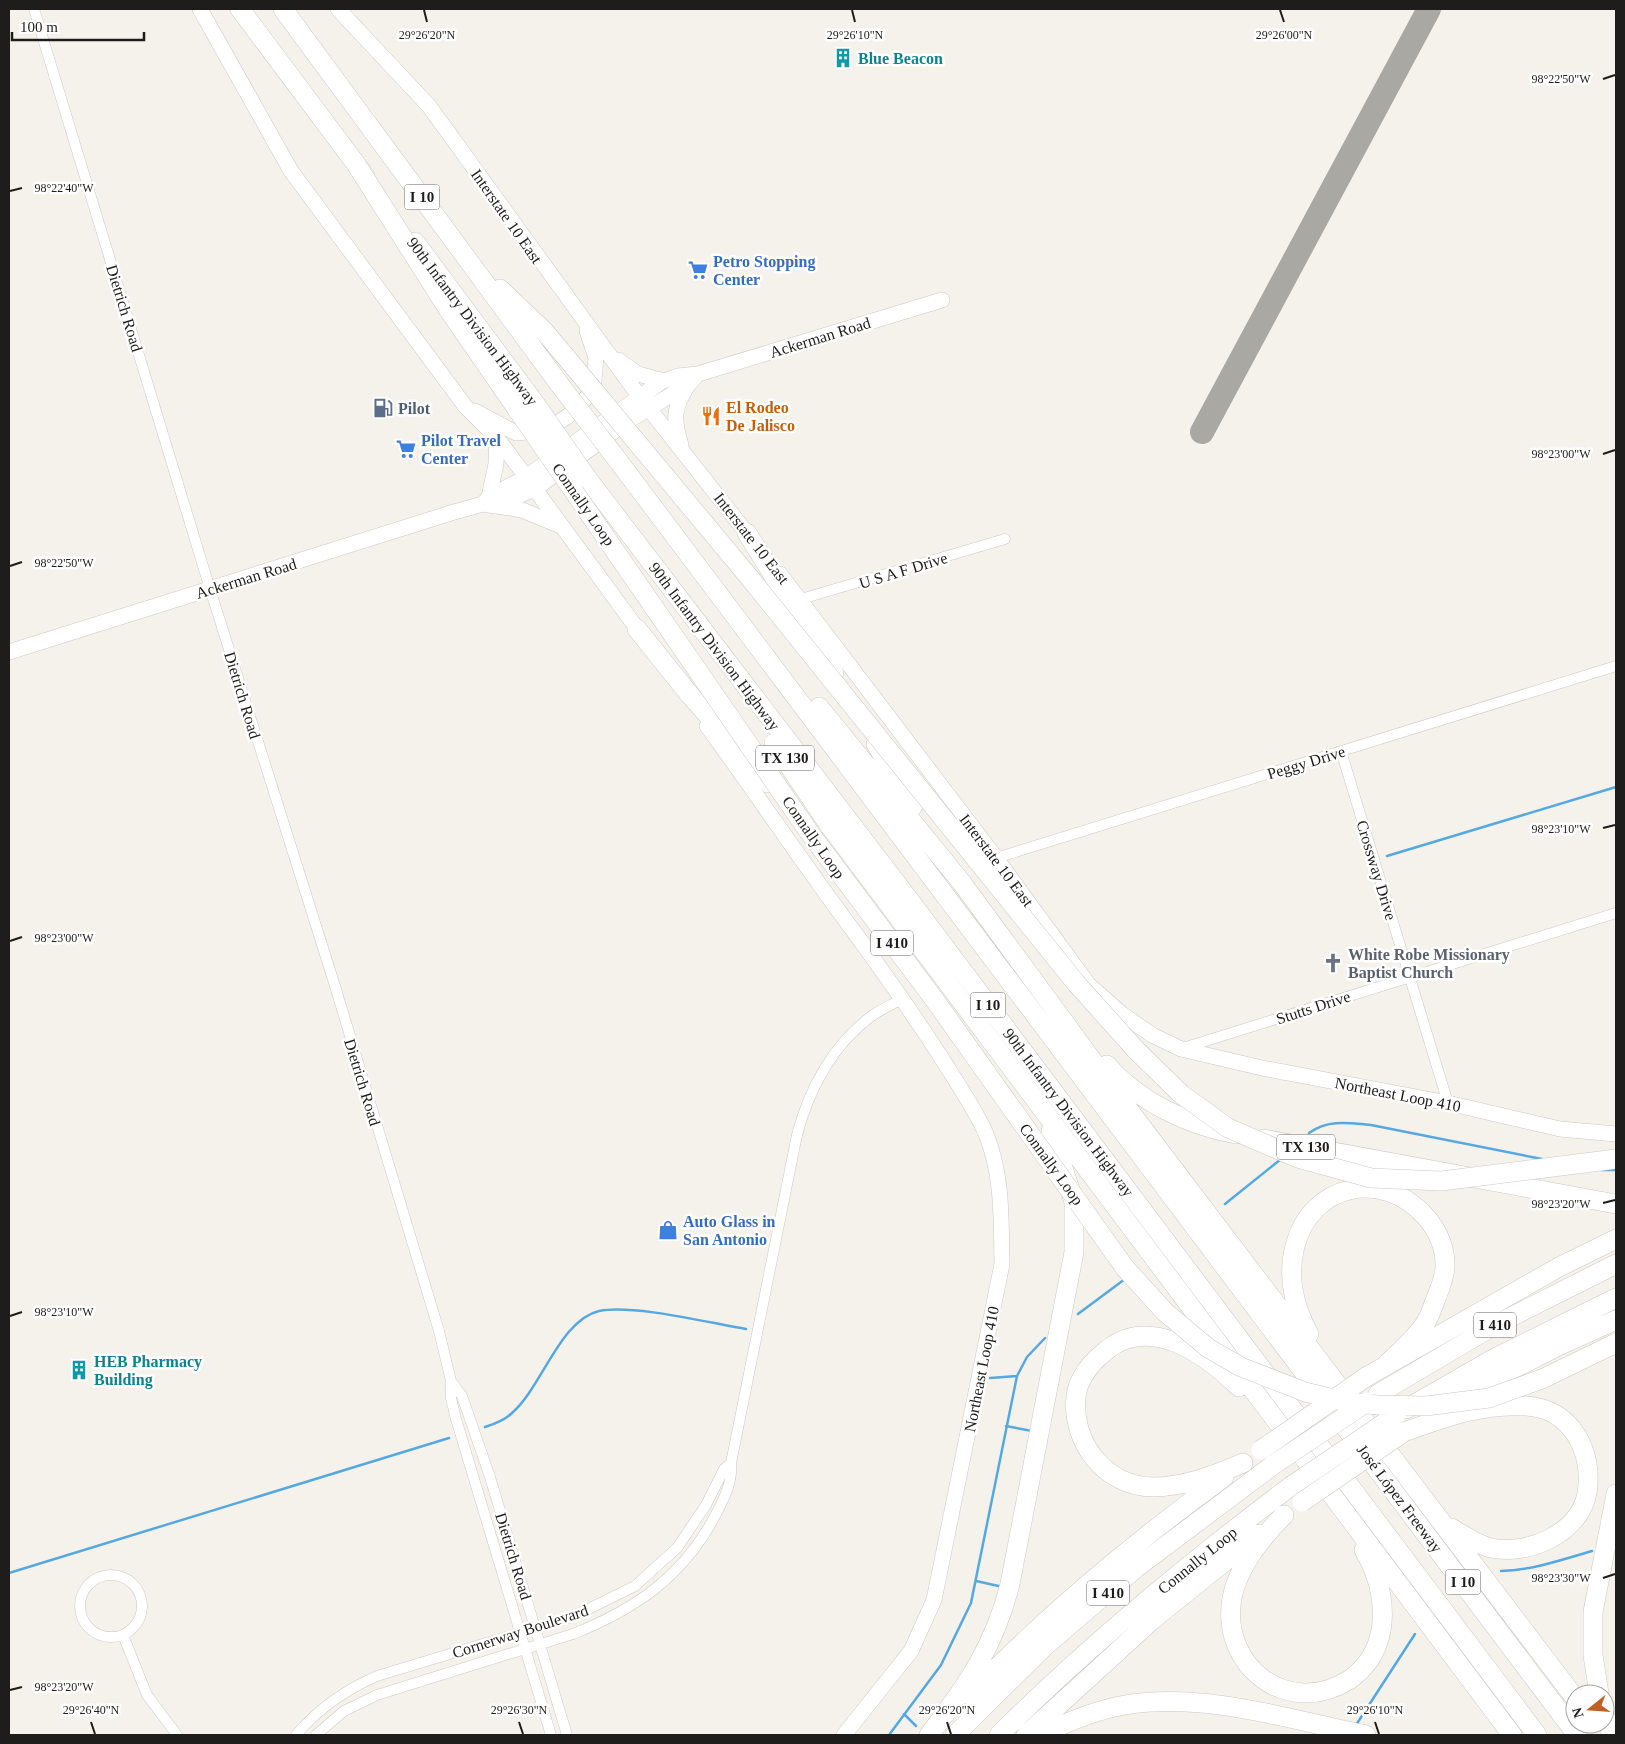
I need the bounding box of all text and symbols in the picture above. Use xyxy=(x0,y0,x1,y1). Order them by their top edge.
scale bar xyxy=(12,10,145,42)
text: 100 m xyxy=(20,19,58,35)
text: 29°26'20"N xyxy=(399,28,456,42)
text: 29°26'10"N xyxy=(827,28,884,42)
text: 29°26'00"N xyxy=(1256,28,1313,42)
building icon: Blue Beacon xyxy=(832,47,854,69)
place label: Blue Beacon xyxy=(858,50,943,67)
text: 98°22'50"W xyxy=(1531,72,1591,86)
street label: Interstate 10 East xyxy=(468,166,546,267)
text: 98°22'40"W xyxy=(34,181,94,195)
road number: I 10 xyxy=(404,184,440,210)
street label: 90th Infantry Division Highway xyxy=(403,234,541,409)
place label: Petro Stopping Center xyxy=(713,253,815,288)
supermarket icon: Petro Stopping Center xyxy=(687,259,709,281)
street label: Dietrich Road xyxy=(103,263,146,354)
street label: Ackerman Road xyxy=(768,314,873,361)
fuel station icon: Pilot xyxy=(372,397,394,419)
place label: El Rodeo De Jalisco xyxy=(726,399,795,434)
place label: Pilot xyxy=(398,400,431,417)
restaurant icon: El Rodeo De Jalisco xyxy=(700,405,722,427)
place label: Pilot Travel Center xyxy=(421,432,501,467)
supermarket icon: Pilot Travel Center xyxy=(395,438,417,460)
text: 98°23'00"W xyxy=(1531,447,1591,461)
street label: Connally Loop xyxy=(548,460,618,549)
street label: Interstate 10 East xyxy=(711,489,793,588)
street label: U S A F Drive xyxy=(857,549,949,592)
street label: Ackerman Road xyxy=(194,555,299,602)
text: 98°22'50"W xyxy=(34,556,94,570)
street label: 90th Infantry Division Highway xyxy=(645,559,783,734)
street label: Dietrich Road xyxy=(221,650,264,741)
street label: Peggy Drive xyxy=(1265,743,1347,783)
road number: TX 130 xyxy=(756,746,814,770)
street label: Connally Loop xyxy=(778,793,848,882)
street label: Interstate 10 East xyxy=(956,811,1037,910)
street label: Crossway Drive xyxy=(1352,818,1400,922)
text: 98°23'10"W xyxy=(1531,822,1591,836)
road number: I 410 xyxy=(871,930,913,956)
text: 98°23'00"W xyxy=(34,931,94,945)
place label: White Robe Missionary Baptist Church xyxy=(1348,946,1510,982)
church icon: White Robe Missionary Baptist Church xyxy=(1322,952,1344,974)
street label: Stutts Drive xyxy=(1274,988,1352,1027)
road number: I 10 xyxy=(970,992,1006,1018)
street label: 90th Infantry Division Highway xyxy=(999,1025,1137,1200)
street label: Dietrich Road xyxy=(341,1037,384,1128)
street label: Northeast Loop 410 xyxy=(1333,1074,1462,1116)
street label: Connally Loop xyxy=(1016,1120,1087,1209)
road number: TX 130 xyxy=(1277,1134,1335,1160)
text: 98°23'20"W xyxy=(1531,1197,1591,1211)
place label: Auto Glass in San Antonio xyxy=(683,1213,776,1248)
shop icon: Auto Glass in San Antonio xyxy=(657,1219,679,1241)
text: 98°23'10"W xyxy=(34,1305,94,1319)
street label: Northeast Loop 410 xyxy=(961,1305,1003,1434)
road number: I 410 xyxy=(1474,1312,1516,1338)
place label: HEB Pharmacy Building xyxy=(94,1353,202,1389)
building icon: HEB Pharmacy Building xyxy=(68,1359,90,1381)
street label: José López Freeway xyxy=(1353,1441,1446,1556)
street label: Dietrich Road xyxy=(492,1511,535,1602)
street label: Connally Loop xyxy=(1154,1523,1241,1598)
road number: I 10 xyxy=(1446,1570,1480,1594)
text: 98°23'30"W xyxy=(1531,1571,1591,1585)
road number: I 410 xyxy=(1087,1580,1129,1606)
street label: Cornerway Boulevard xyxy=(450,1601,590,1662)
text: 98°23'20"W xyxy=(34,1680,94,1694)
north arrow xyxy=(1565,1684,1615,1734)
text: 29°26'40"N xyxy=(63,1703,120,1717)
text: 29°26'30"N xyxy=(491,1703,548,1717)
text: 29°26'20"N xyxy=(919,1703,976,1717)
text: 29°26'10"N xyxy=(1347,1703,1404,1717)
text: N xyxy=(1569,1706,1587,1720)

